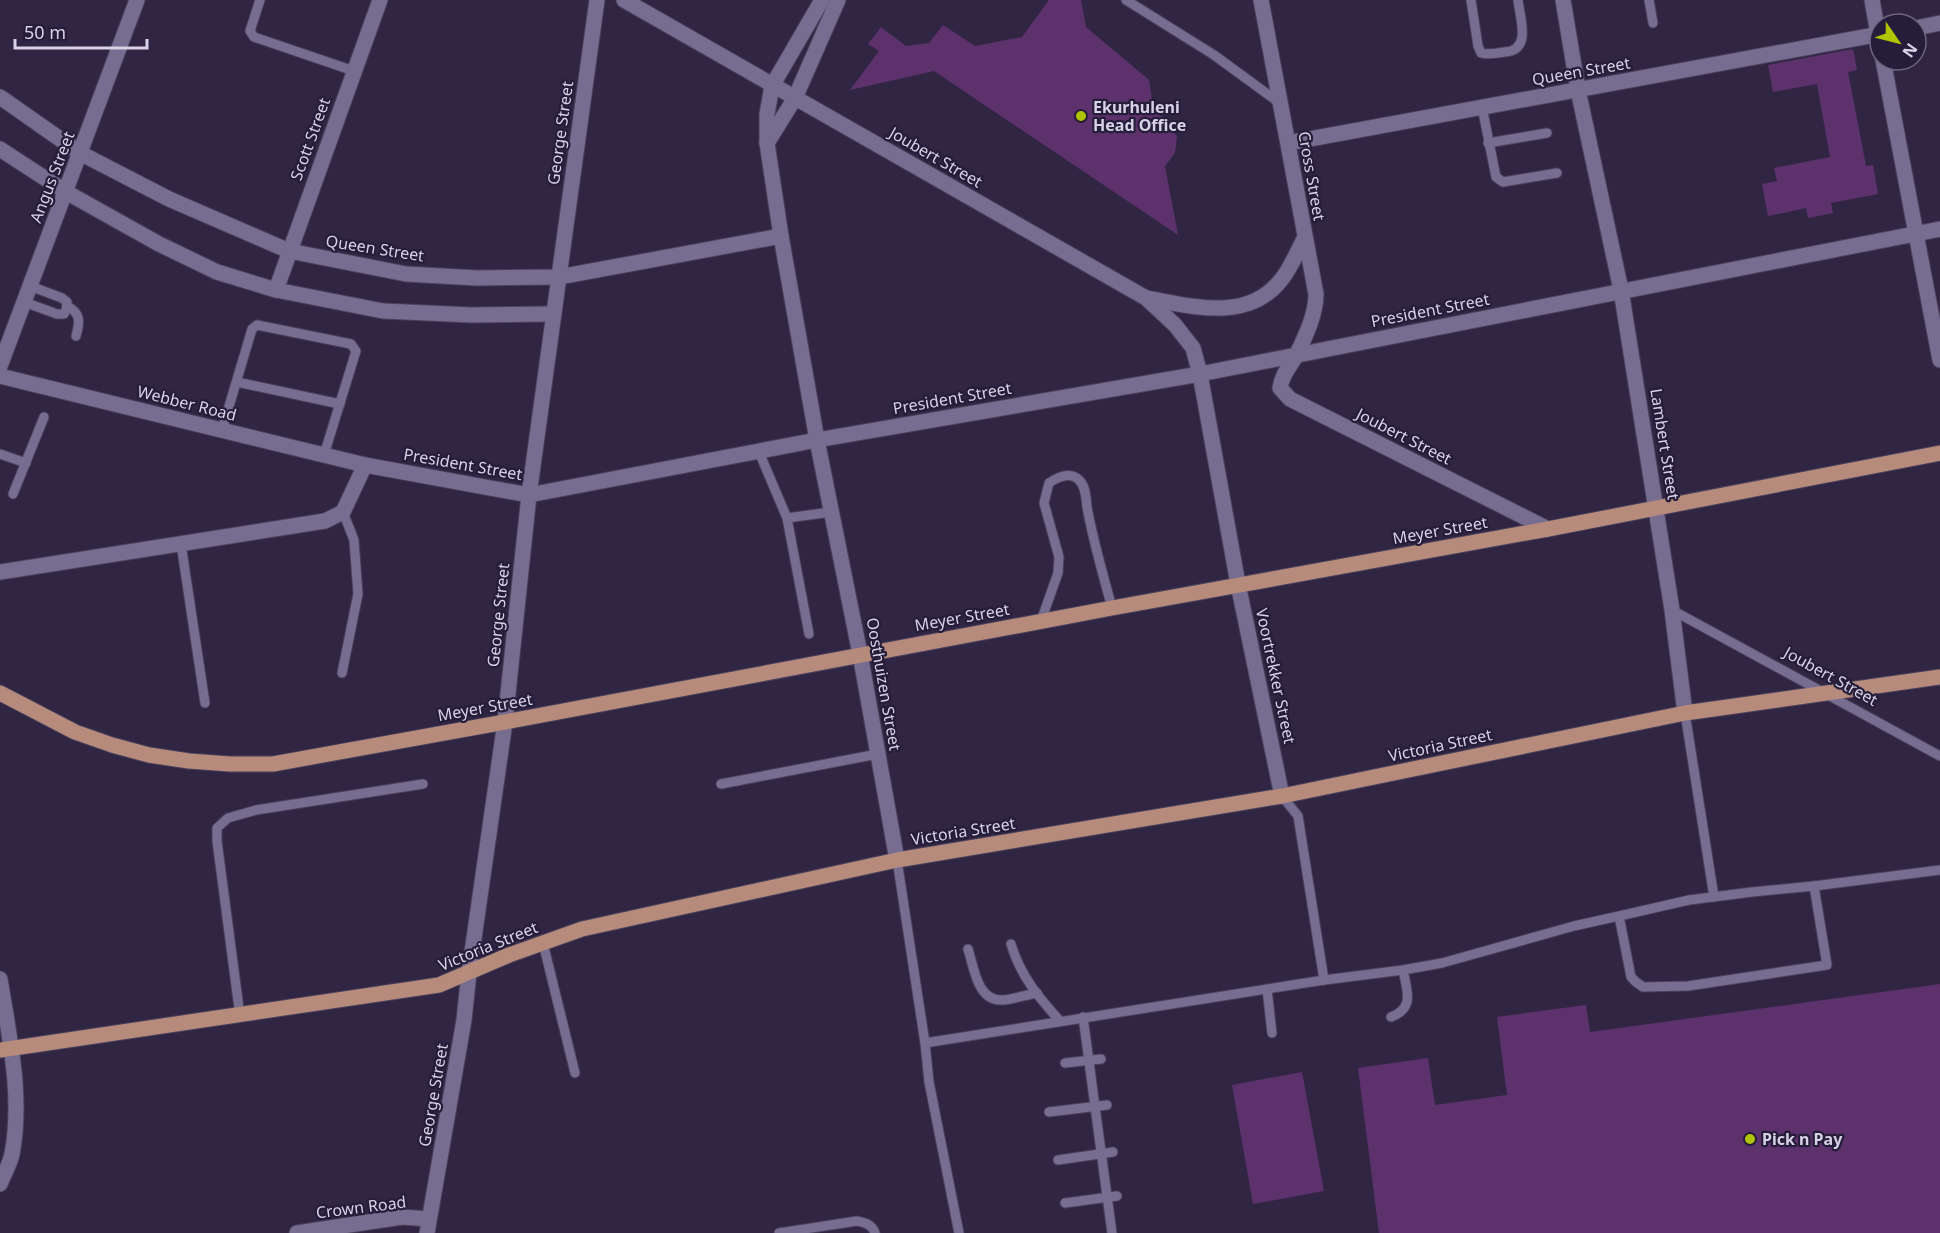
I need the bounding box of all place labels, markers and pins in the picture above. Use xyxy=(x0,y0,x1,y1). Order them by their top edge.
place label: Ekurhuleni Head Office xyxy=(1093,96,1186,136)
marker: Ekurhuleni Head Office xyxy=(1074,109,1088,123)
place label: Pick n Pay xyxy=(1762,1128,1843,1150)
marker: Pick n Pay xyxy=(1743,1132,1757,1146)

